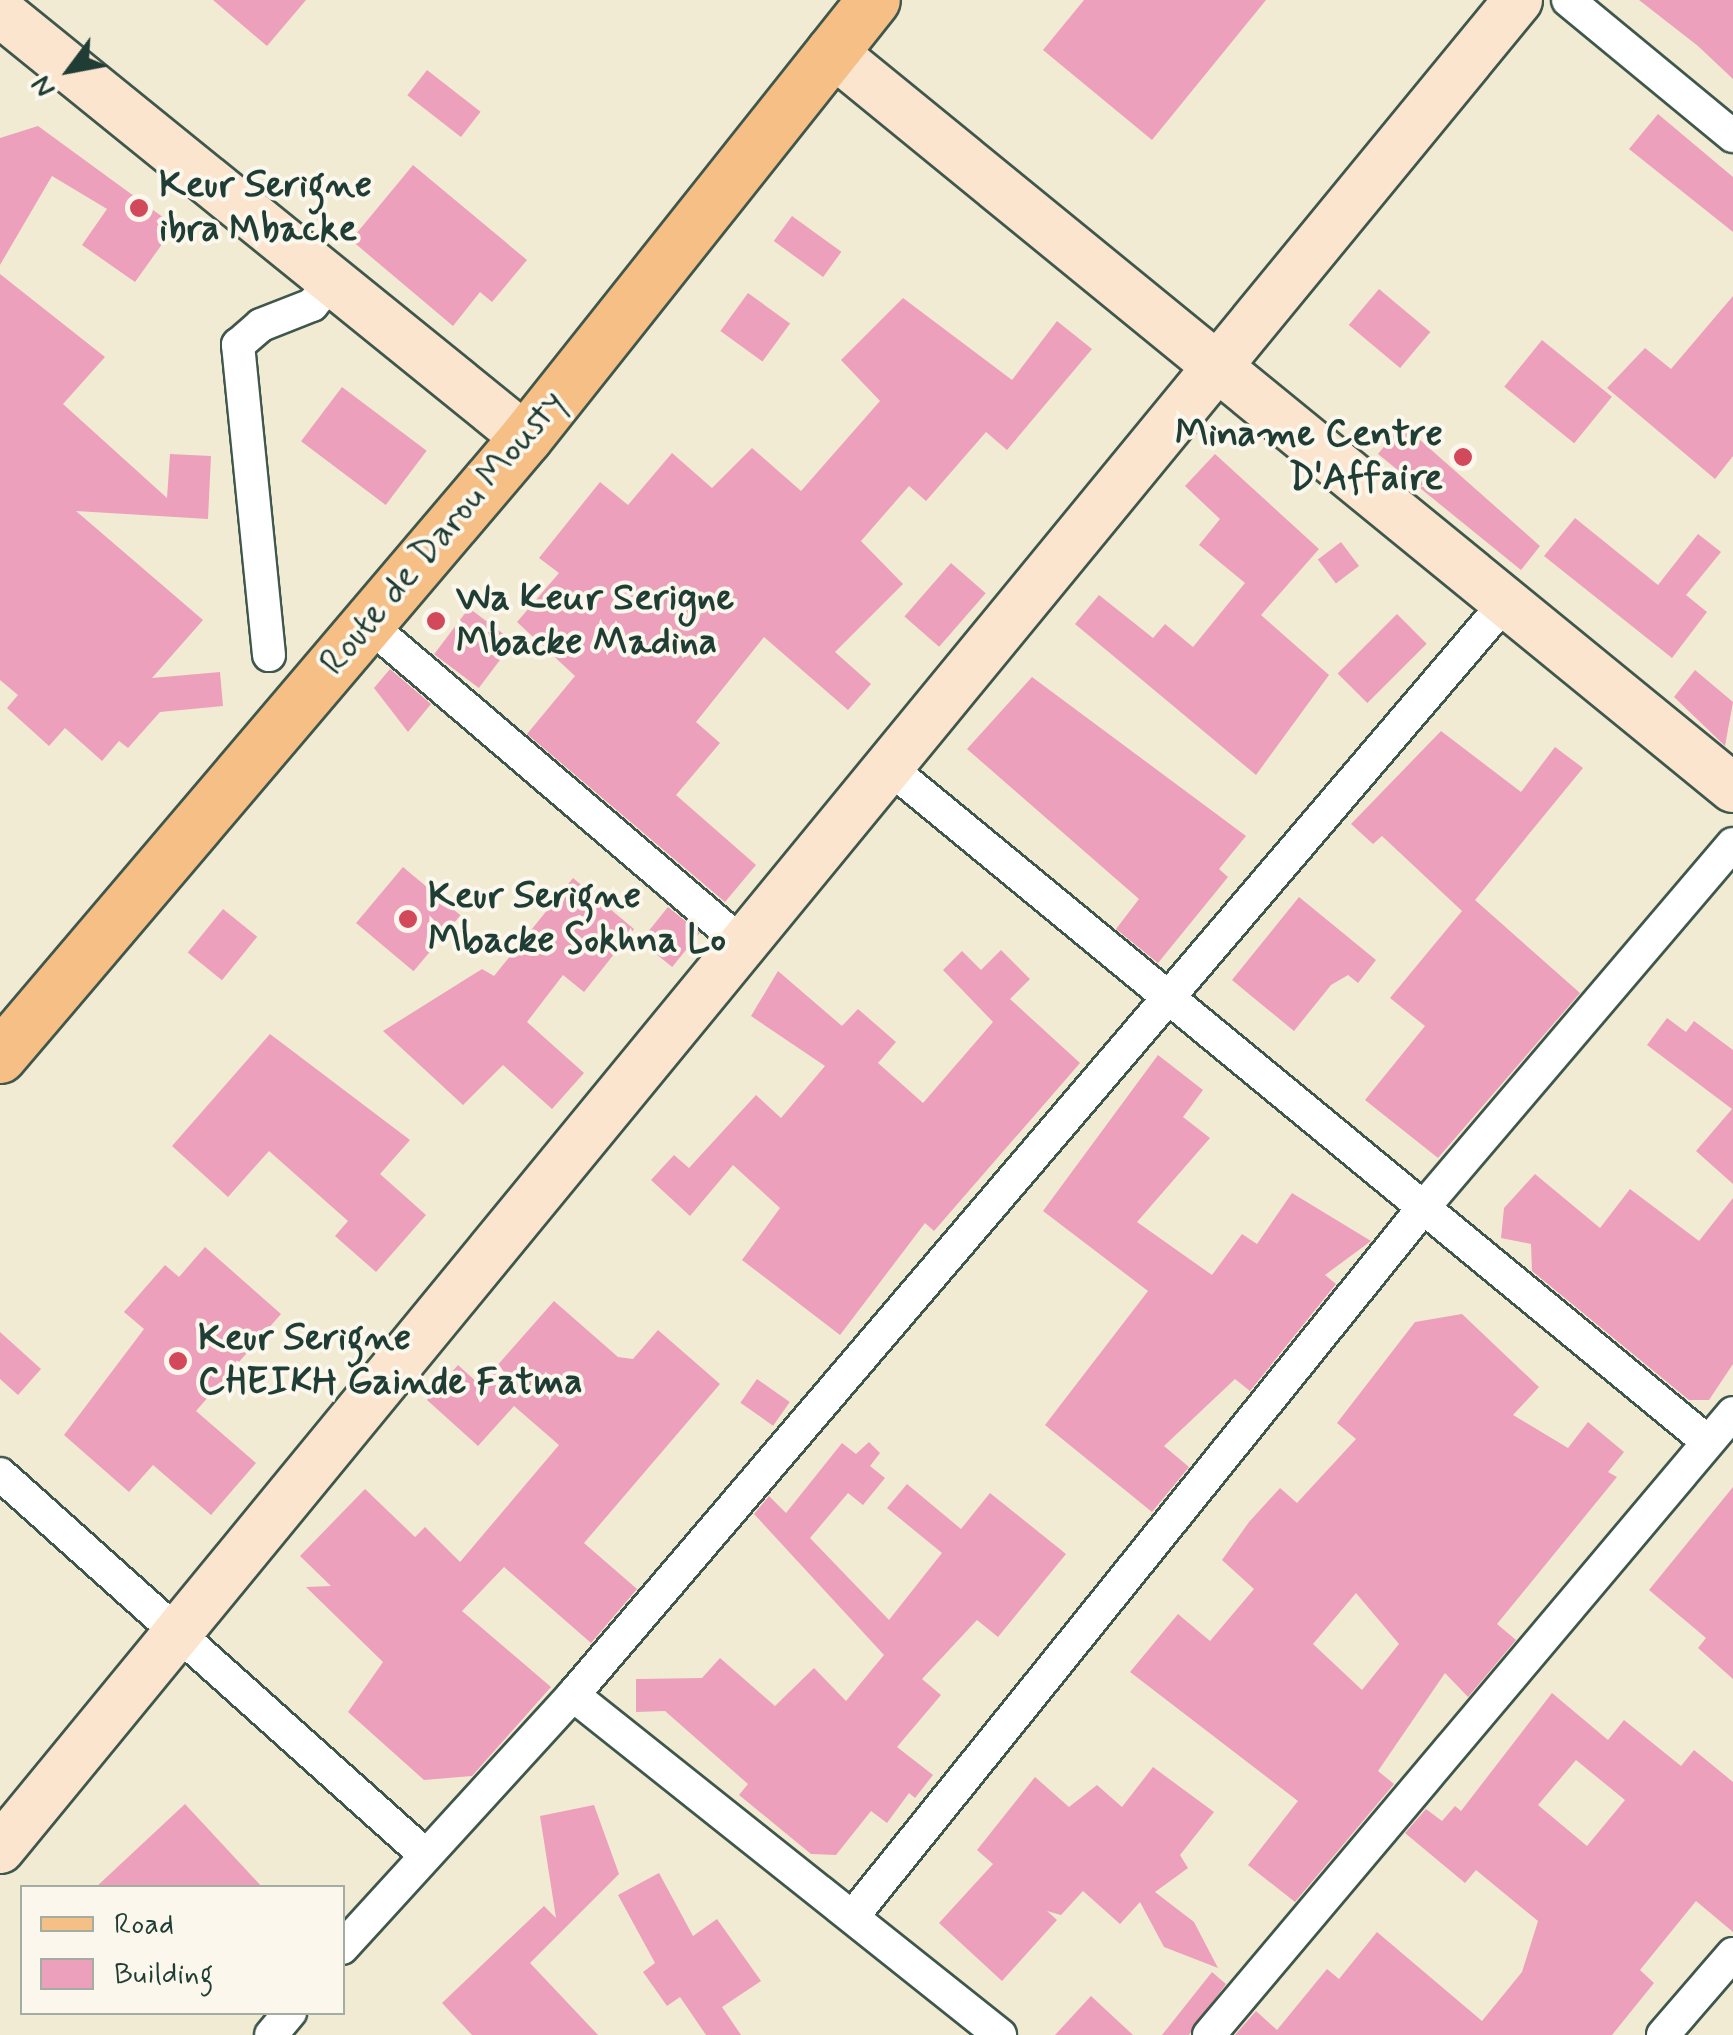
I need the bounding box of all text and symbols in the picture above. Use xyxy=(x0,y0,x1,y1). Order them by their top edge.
north arrow xyxy=(20,20,120,120)
text: N xyxy=(24,68,65,104)
place label: Keur Serigne ibra Mbacke xyxy=(159,163,366,252)
marker: Keur Serigne ibra Mbacke xyxy=(128,197,150,219)
street label: Route de Darou Mousty xyxy=(313,384,573,682)
place label: Miname Centre D'Affaire xyxy=(1175,412,1443,502)
marker: Miname Centre D'Affaire xyxy=(1452,446,1474,468)
place label: Wa Keur Serigne Mbacke Madina xyxy=(456,576,727,666)
marker: Wa Keur Serigne Mbacke Madina xyxy=(425,610,447,632)
place label: Keur Serigne Mbacke Sokhna Lo xyxy=(428,874,728,964)
marker: Keur Serigne Mbacke Sokhna Lo xyxy=(397,908,419,930)
place label: Keur Serigne CHEIKH Gainde Fatma xyxy=(198,1316,578,1406)
marker: Keur Serigne CHEIKH Gainde Fatma xyxy=(167,1350,189,1372)
legend xyxy=(20,1885,345,2015)
text: Road xyxy=(114,1905,174,1944)
text: Building xyxy=(114,1955,213,1994)

